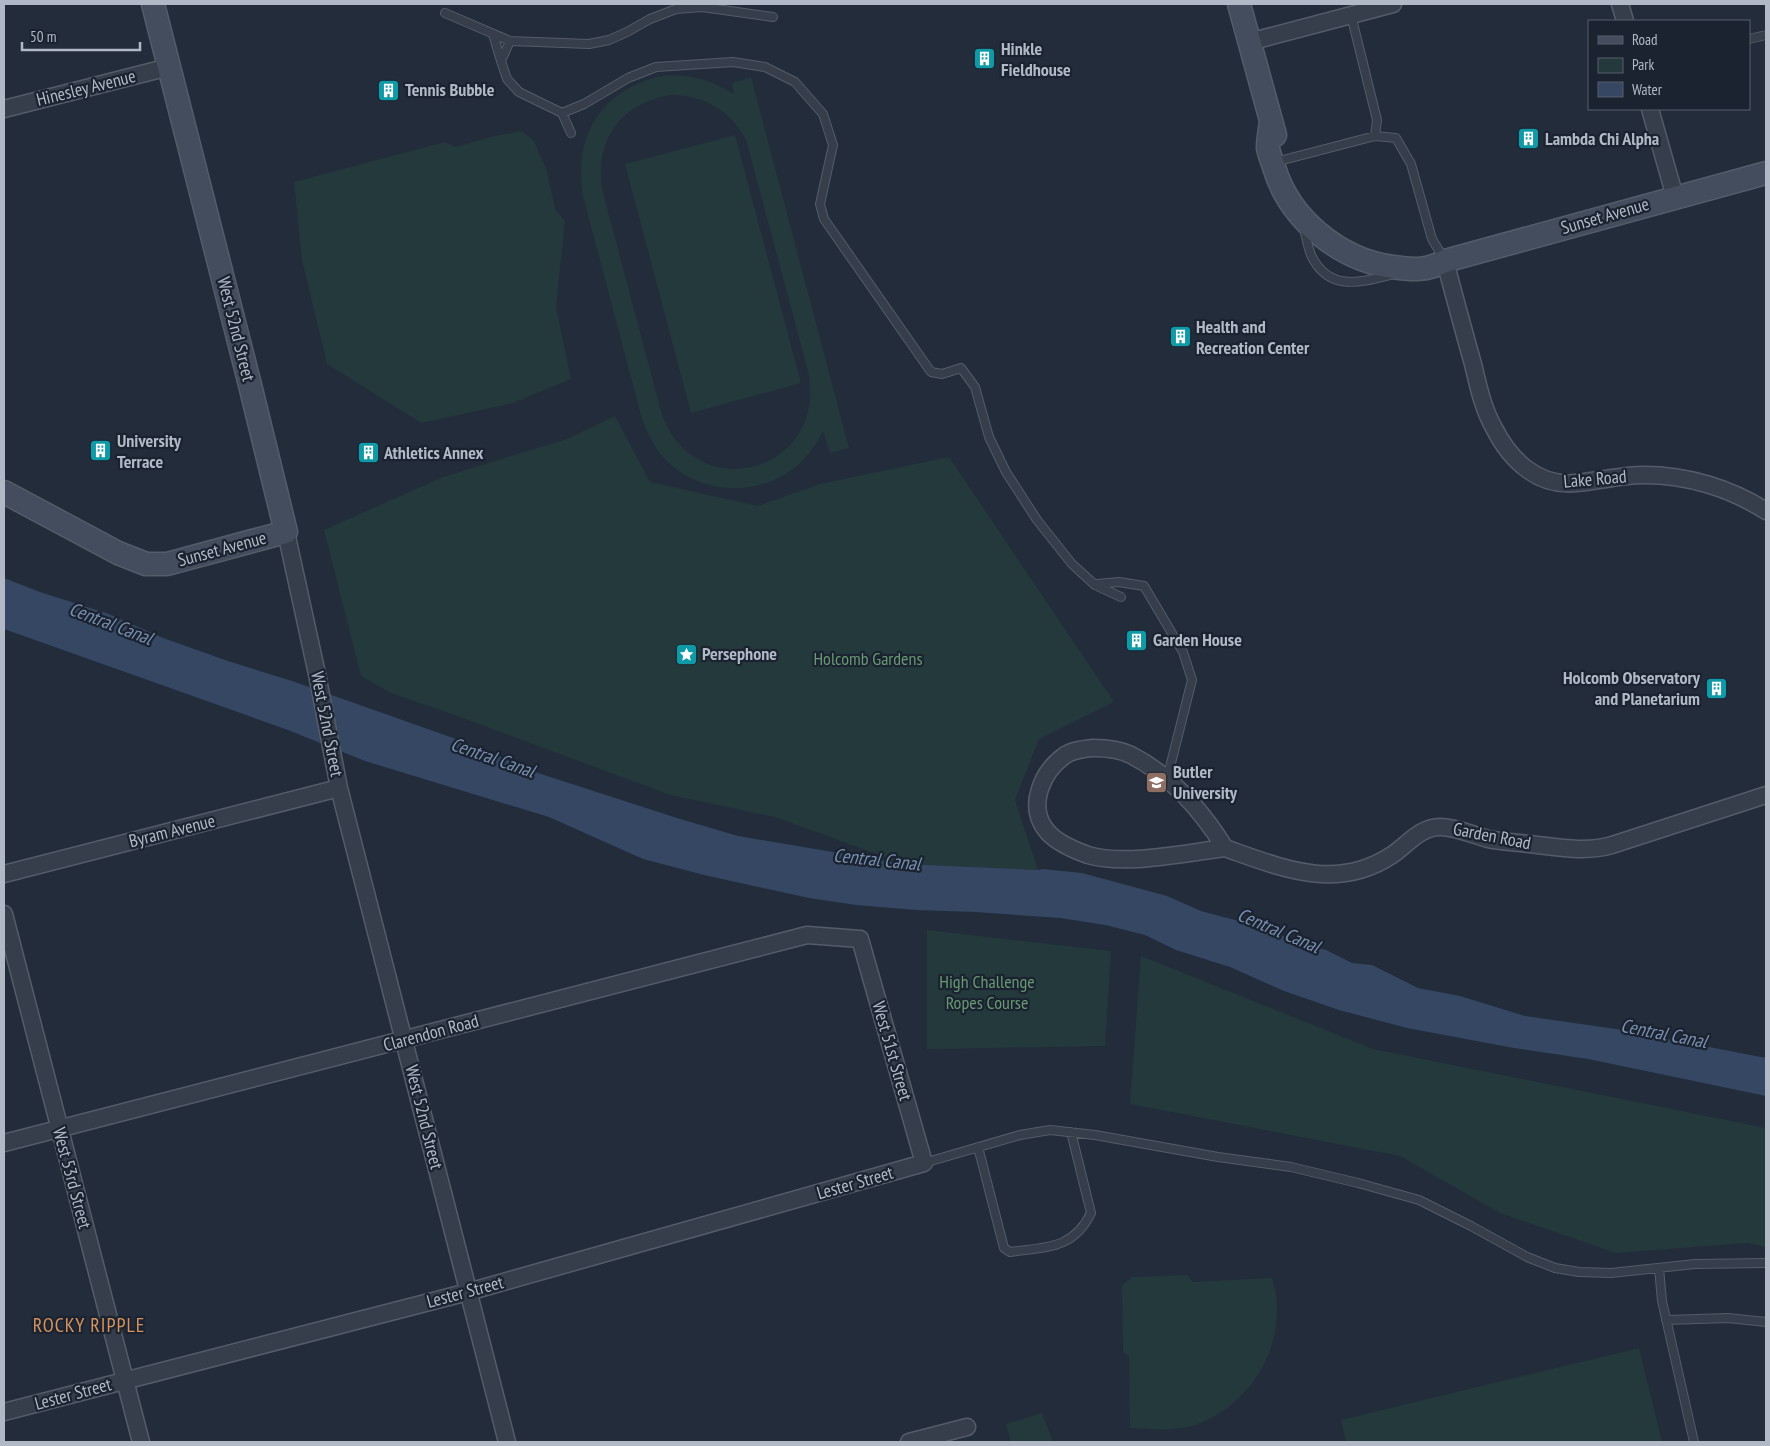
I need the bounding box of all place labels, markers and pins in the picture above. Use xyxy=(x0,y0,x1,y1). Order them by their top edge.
place label: Hinkle Fieldhouse xyxy=(1001,37,1071,81)
building icon: Hinkle Fieldhouse xyxy=(973,47,997,71)
building icon: Tennis Bubble xyxy=(377,78,401,102)
place label: Tennis Bubble xyxy=(405,78,495,101)
building icon: Lambda Chi Alpha xyxy=(1517,127,1541,151)
place label: Lambda Chi Alpha xyxy=(1545,127,1659,150)
place label: Health and Recreation Center xyxy=(1196,315,1310,359)
building icon: Health and Recreation Center xyxy=(1168,325,1192,349)
place label: University Terrace xyxy=(117,429,182,473)
building icon: University Terrace xyxy=(89,439,113,463)
building icon: Athletics Annex xyxy=(356,441,380,465)
place label: Athletics Annex xyxy=(383,441,484,464)
building icon: Garden House xyxy=(1125,628,1149,652)
place label: Garden House xyxy=(1153,628,1242,651)
place icon: Persephone xyxy=(674,642,698,666)
place label: Persephone xyxy=(702,642,777,665)
place label: Holcomb Observatory and Planetarium xyxy=(1563,666,1701,710)
building icon: Holcomb Observatory and Planetarium xyxy=(1704,676,1728,700)
place label: Butler University xyxy=(1173,760,1238,804)
school or university icon: Butler University xyxy=(1145,770,1169,794)

